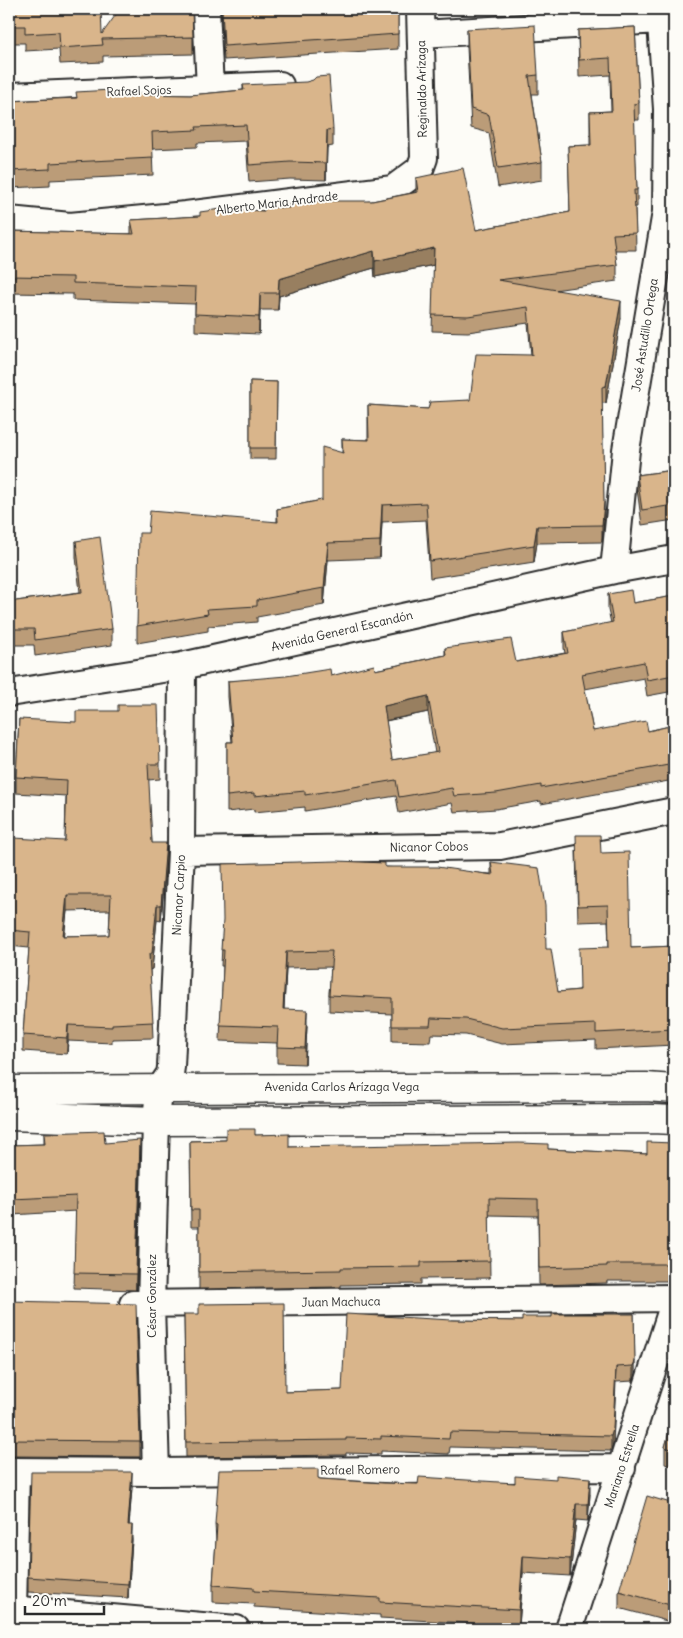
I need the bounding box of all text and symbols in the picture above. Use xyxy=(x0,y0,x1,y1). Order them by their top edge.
street label: Reginaldo Arízaga xyxy=(413,40,430,138)
street label: Rafael Sojos xyxy=(106,82,172,99)
street label: Alberto Maria Andrade xyxy=(215,188,339,217)
street label: José Astudillo Ortega xyxy=(628,277,661,393)
street label: Avenida General Escandón xyxy=(270,607,414,654)
street label: Nicanor Cobos xyxy=(390,838,468,855)
street label: Nicanor Carpio xyxy=(169,854,188,936)
street label: Avenida Carlos Arízaga Vega xyxy=(265,1079,420,1094)
street label: César González xyxy=(144,1254,159,1338)
street label: Juan Machuca xyxy=(301,1293,381,1310)
street label: Mariano Estrella xyxy=(601,1422,642,1510)
street label: Rafael Romero xyxy=(320,1461,400,1478)
scale bar xyxy=(25,1583,104,1615)
text: 20 m xyxy=(32,1591,67,1610)

